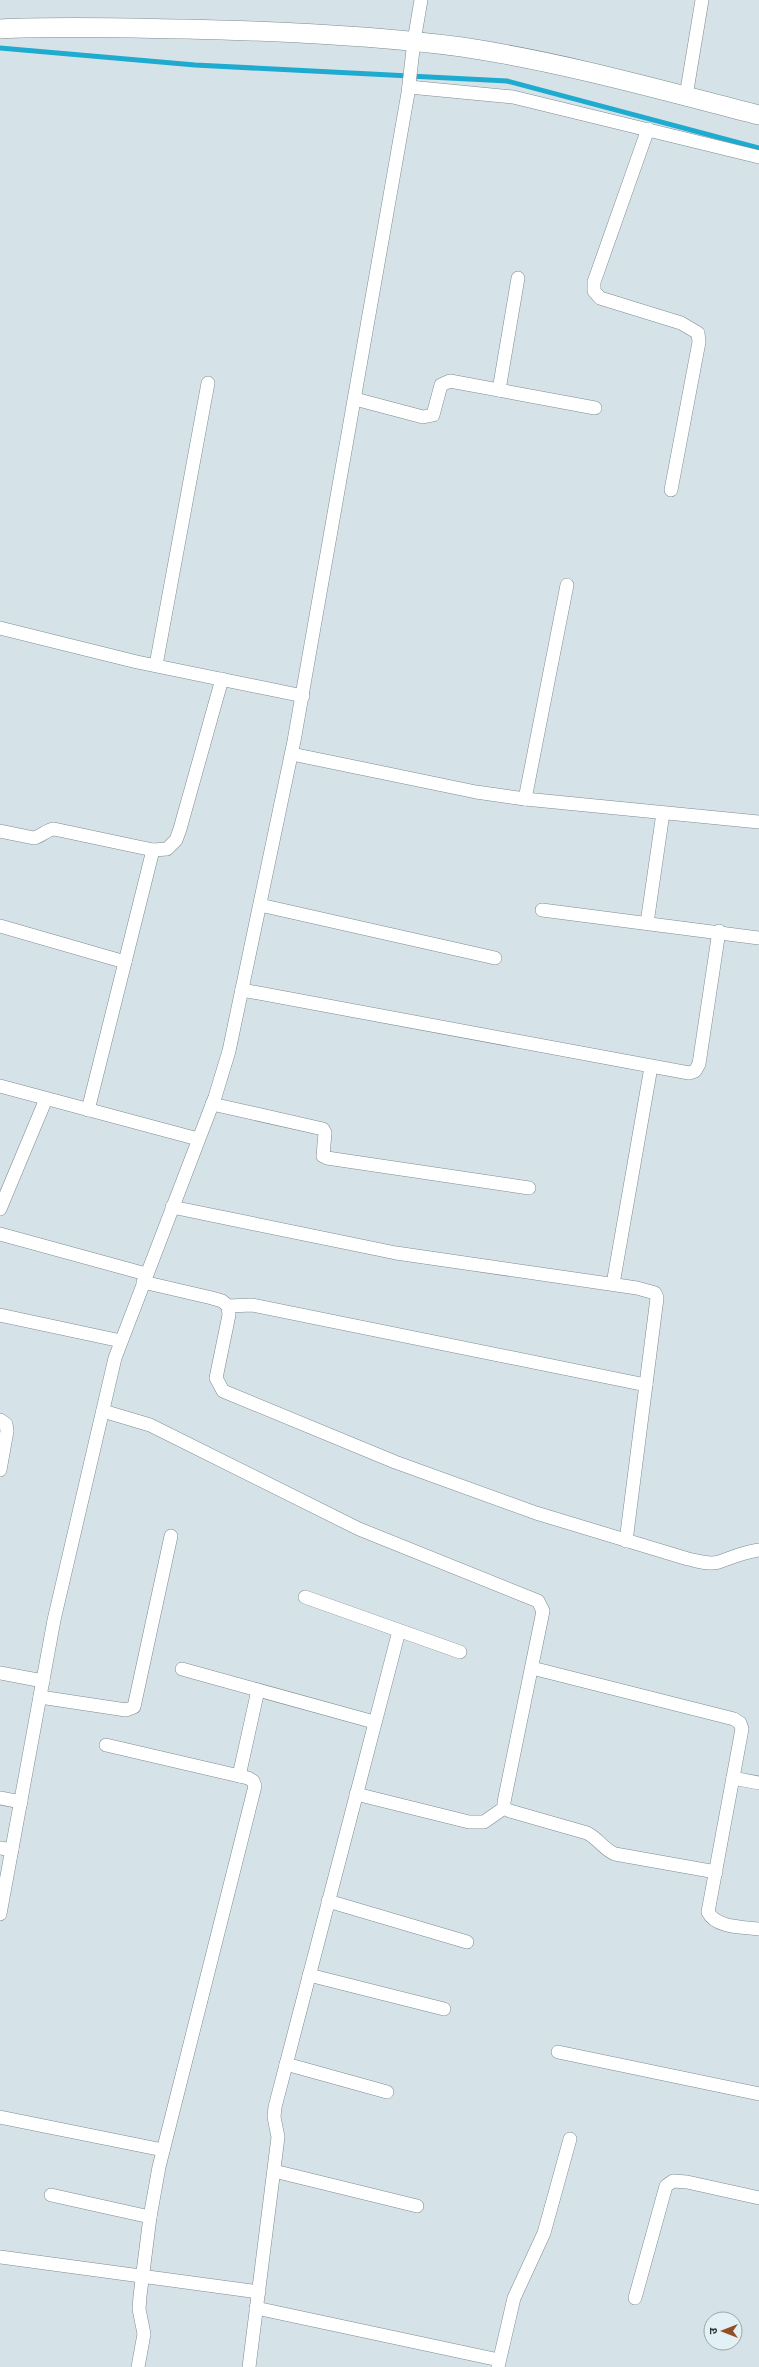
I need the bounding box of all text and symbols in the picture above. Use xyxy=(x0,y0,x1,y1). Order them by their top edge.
north arrow xyxy=(703,2311,743,2351)
text: उ xyxy=(707,2327,720,2334)

